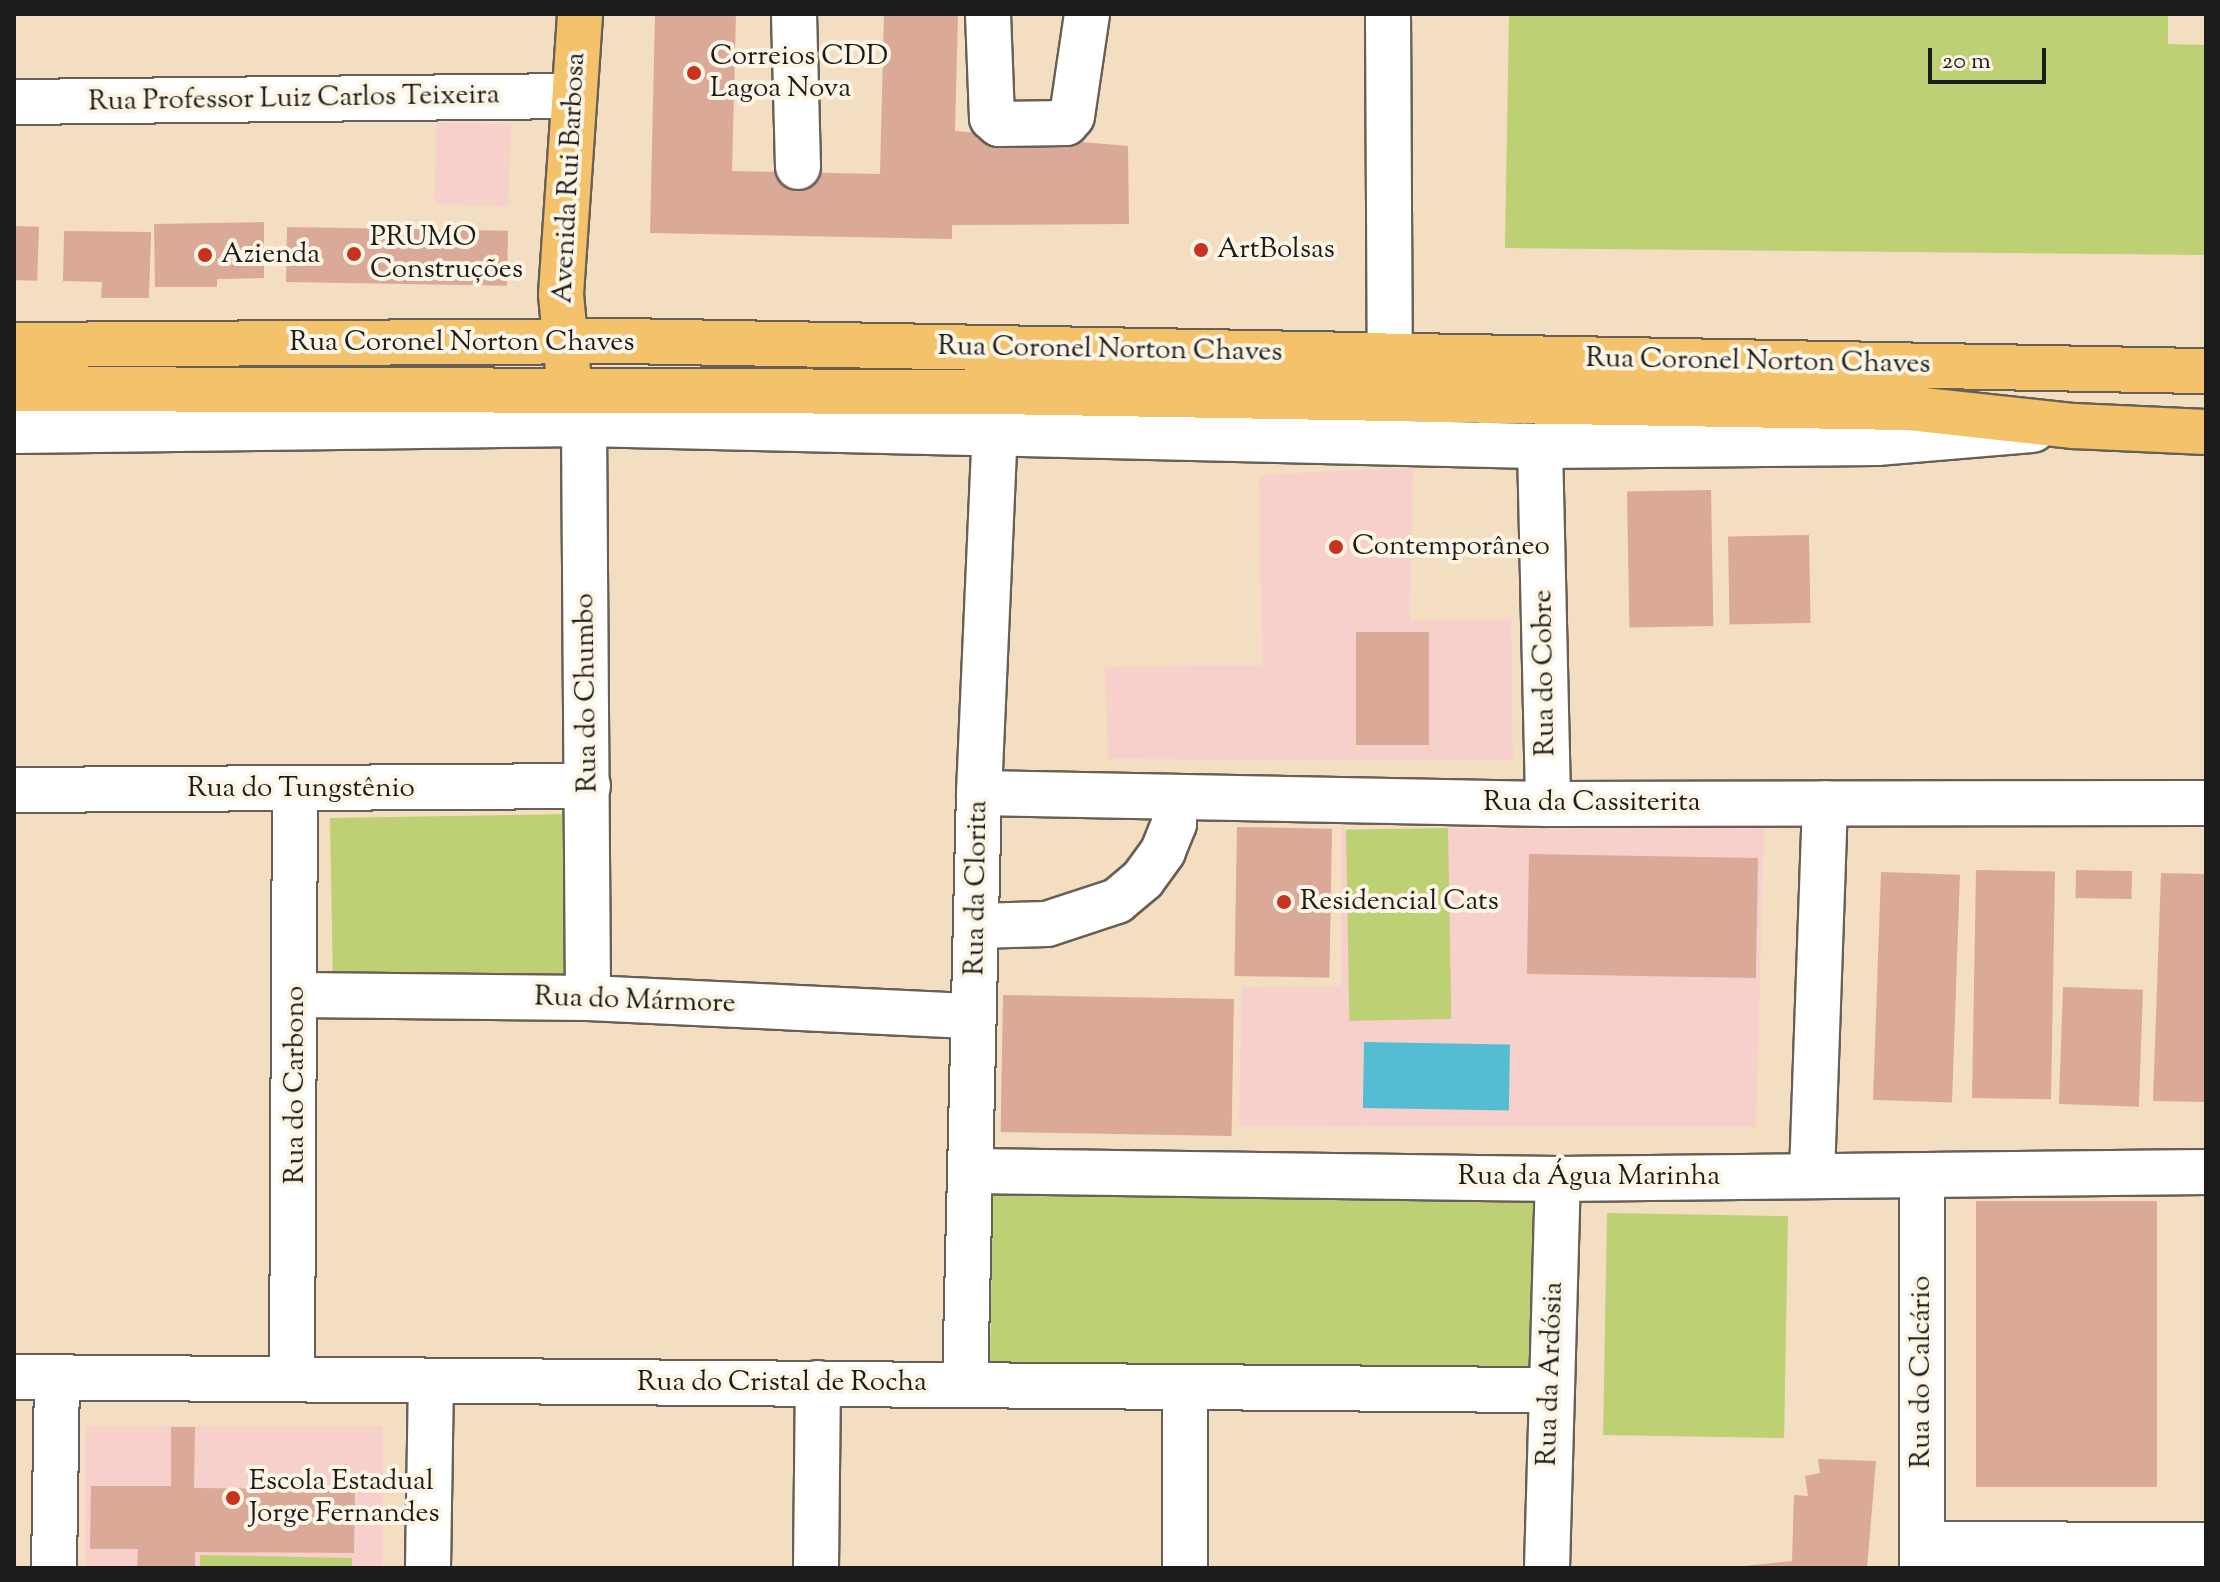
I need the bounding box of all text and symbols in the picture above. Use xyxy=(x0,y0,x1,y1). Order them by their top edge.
scale bar xyxy=(1932,32,2050,82)
place label: Correios CDD Lagoa Nova xyxy=(710,40,888,106)
text: 20 m xyxy=(1942,45,1991,79)
street label: Avenida Rui Barbosa xyxy=(547,52,593,304)
marker: Correios CDD Lagoa Nova xyxy=(685,64,703,82)
street label: Rua Professor Luiz Carlos Teixeira xyxy=(88,79,500,119)
place label: PRUMO Construções xyxy=(370,221,523,287)
place label: ArtBolsas xyxy=(1217,233,1335,267)
place label: Azienda xyxy=(221,238,320,272)
marker: ArtBolsas xyxy=(1192,241,1210,259)
marker: PRUMO Construções xyxy=(345,245,363,263)
marker: Azienda xyxy=(196,246,214,264)
street label: Rua Coronel Norton Chaves xyxy=(290,326,634,360)
street label: Rua Coronel Norton Chaves xyxy=(937,330,1283,370)
street label: Rua Coronel Norton Chaves xyxy=(1585,342,1931,382)
place label: Contemporâneo xyxy=(1352,530,1550,564)
marker: Contemporâneo xyxy=(1327,538,1345,556)
street label: Rua do Cobre xyxy=(1527,589,1563,757)
street label: Rua do Chumbo xyxy=(568,593,606,793)
street label: Rua do Tungstênio xyxy=(187,772,415,806)
street label: Rua da Cassiterita xyxy=(1483,786,1701,820)
street label: Rua da Clorita xyxy=(959,800,995,976)
place label: Residencial Cats xyxy=(1300,885,1499,919)
marker: Residencial Cats xyxy=(1275,893,1293,911)
street label: Rua do Mármore xyxy=(534,981,736,1021)
street label: Rua do Carbono xyxy=(279,986,313,1184)
street label: Rua da Água Marinha xyxy=(1458,1160,1720,1194)
street label: Rua do Calcário xyxy=(1905,1276,1939,1468)
street label: Rua da Ardósia xyxy=(1531,1281,1571,1467)
street label: Rua do Cristal de Rocha xyxy=(637,1366,927,1400)
place label: Escola Estadual Jorge Fernandes xyxy=(249,1465,439,1531)
marker: Escola Estadual Jorge Fernandes xyxy=(224,1489,242,1507)

